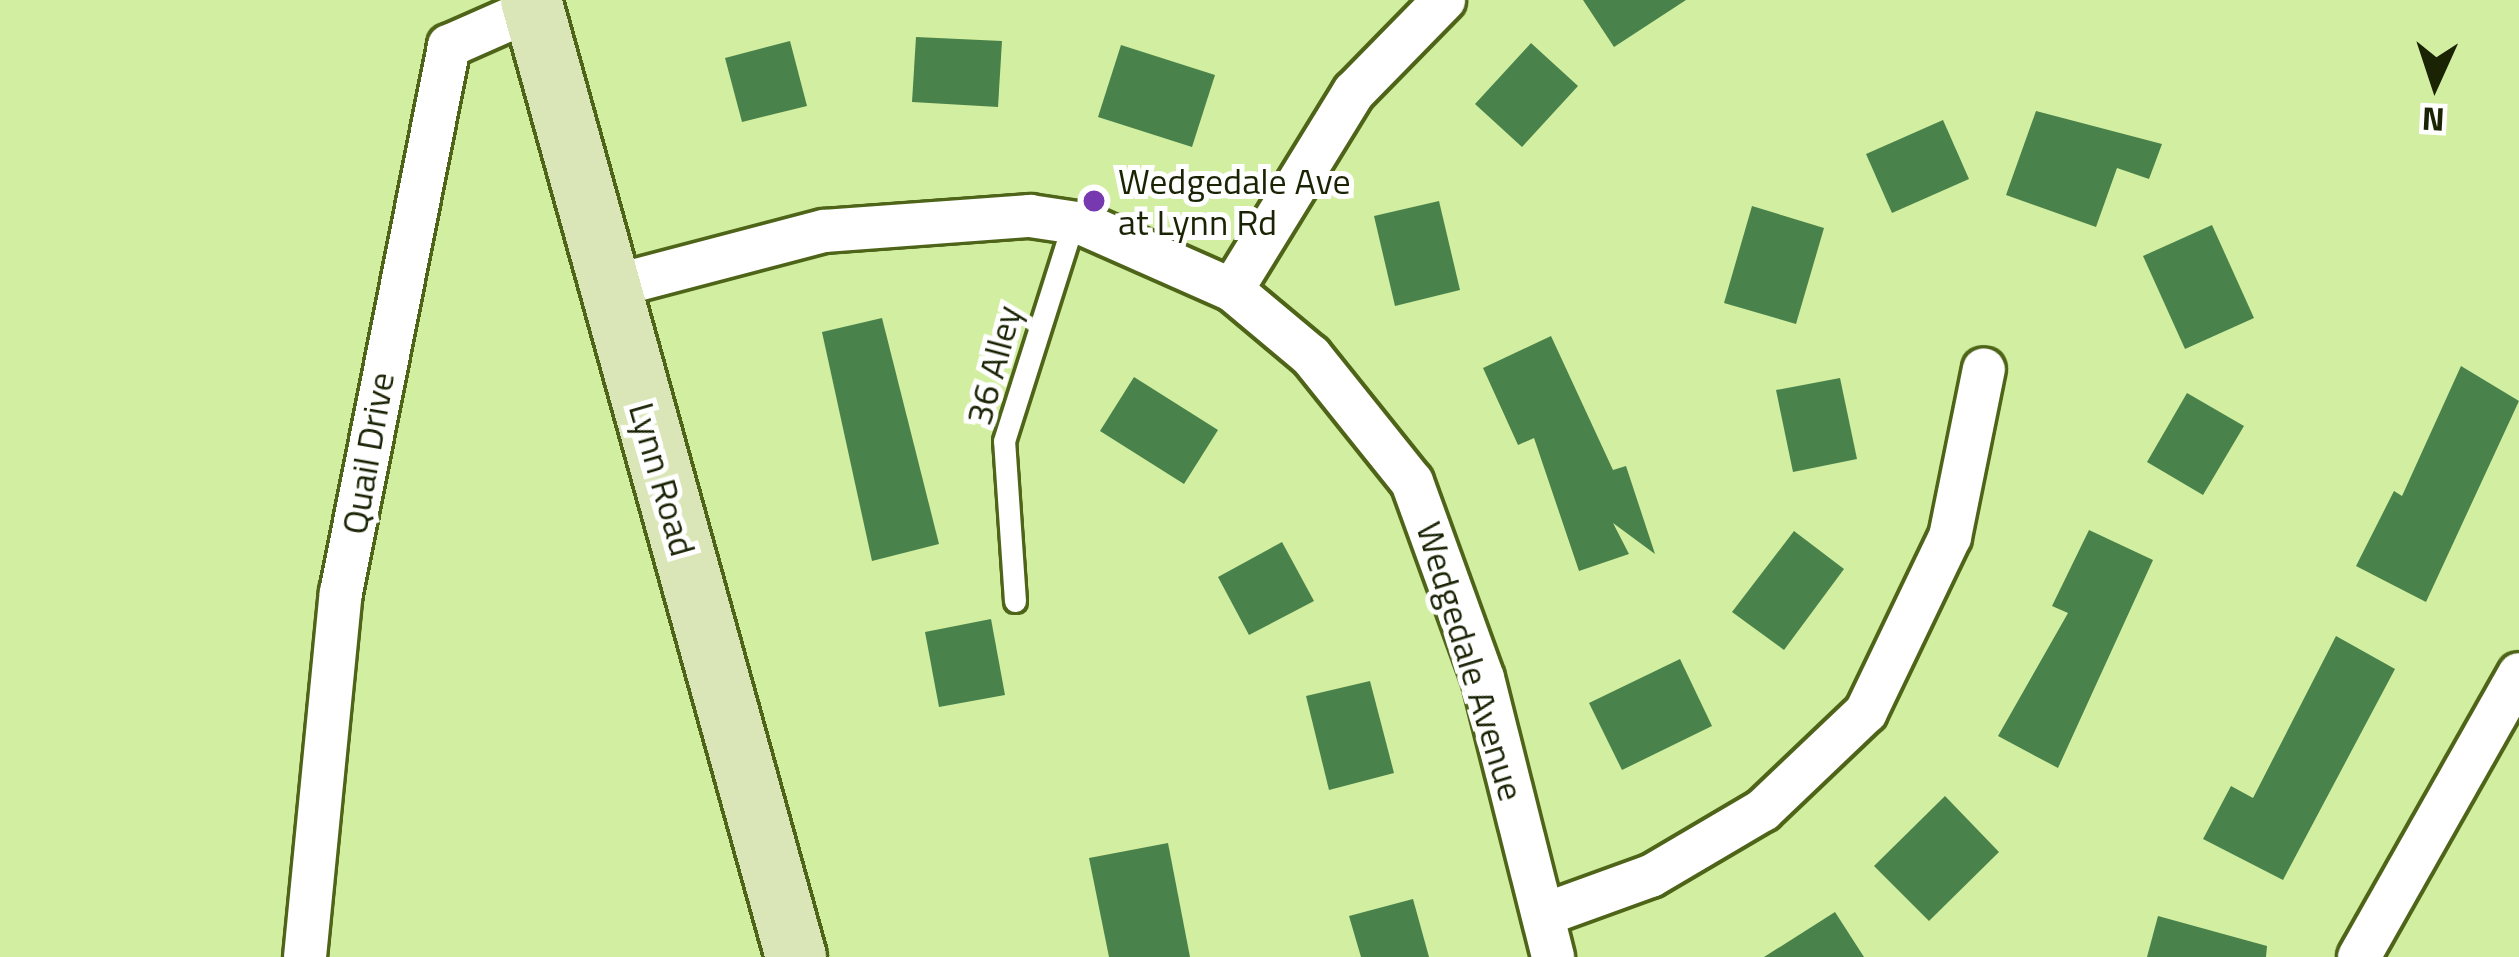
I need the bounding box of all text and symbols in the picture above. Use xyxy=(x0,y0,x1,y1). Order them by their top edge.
north arrow xyxy=(2375,24,2495,144)
text: N xyxy=(2420,94,2446,146)
place label: Wedgedale Ave at Lynn Rd xyxy=(1118,158,1351,243)
marker: Wedgedale Ave at Lynn Rd xyxy=(1081,188,1107,214)
street label: 36 Alley xyxy=(956,301,1030,429)
street label: Quail Drive xyxy=(332,369,402,537)
street label: Lynn Road xyxy=(621,397,705,561)
street label: Wedgedale Avenue xyxy=(1408,516,1534,806)

